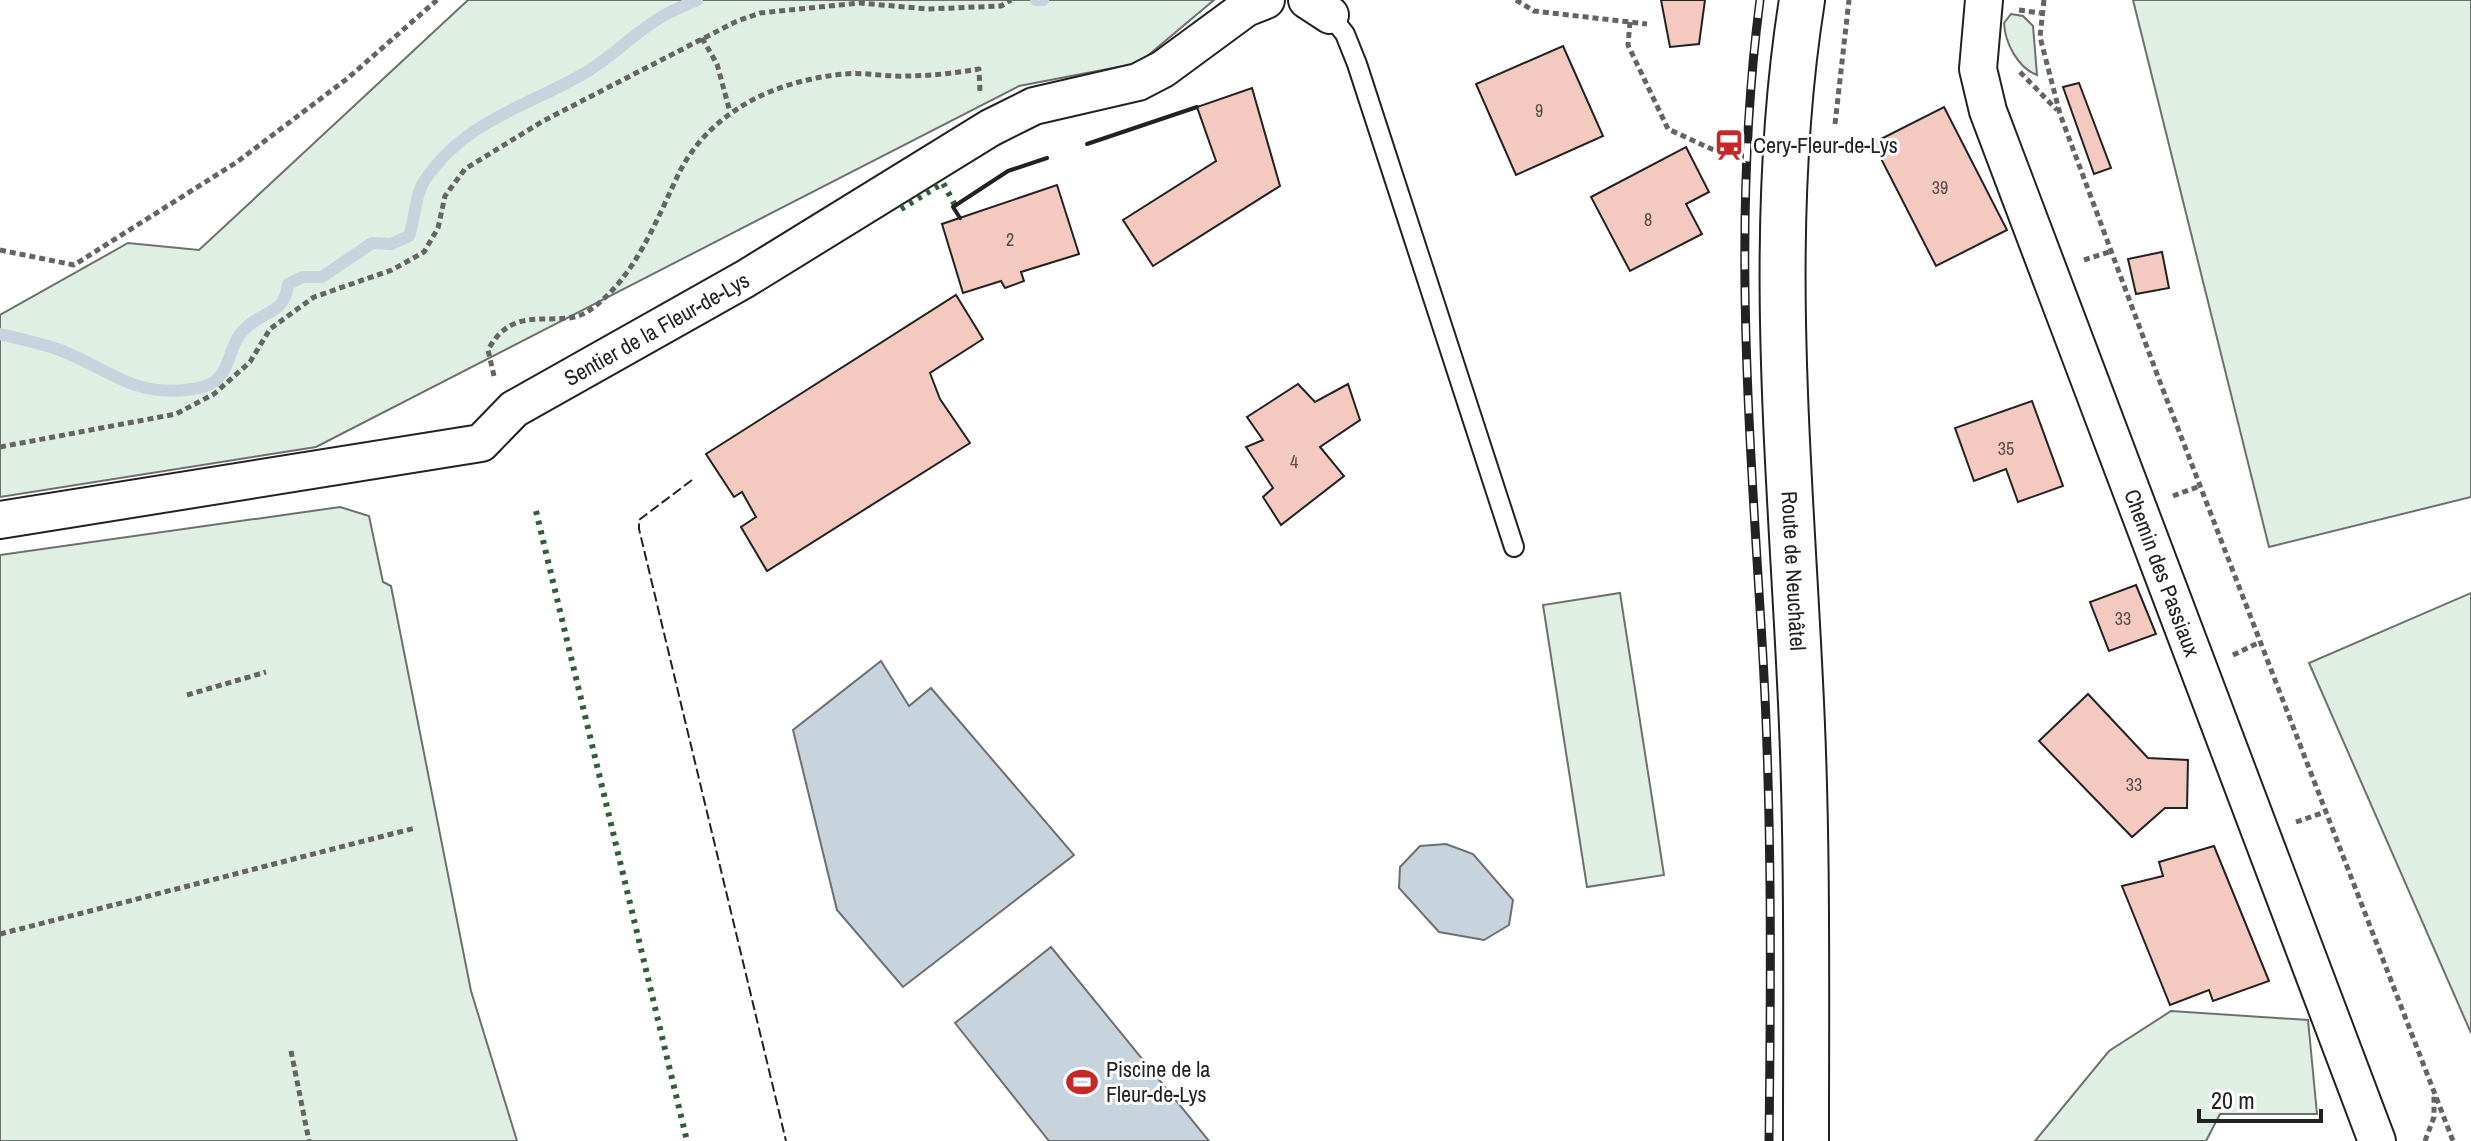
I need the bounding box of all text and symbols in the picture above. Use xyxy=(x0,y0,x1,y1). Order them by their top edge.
house number: 9 xyxy=(1535,98,1543,123)
station icon: Cery-Fleur-de-Lys xyxy=(1712,128,1746,162)
place label: Cery-Fleur-de-Lys xyxy=(1753,130,1898,160)
house number: 39 xyxy=(1932,175,1948,200)
house number: 8 xyxy=(1644,207,1652,232)
house number: 2 xyxy=(1006,227,1014,252)
street label: Sentier de la Fleur-de-Lys xyxy=(558,265,755,393)
house number: 35 xyxy=(1998,436,2014,461)
house number: 4 xyxy=(1290,449,1298,474)
street label: Chemin des Passiaux xyxy=(2117,485,2208,661)
street label: Route de Neuchâtel xyxy=(1775,490,1813,651)
house number: 33 xyxy=(2115,606,2131,631)
house number: 33 xyxy=(2126,772,2142,797)
place label: Piscine de la Fleur-de-Lys xyxy=(1106,1054,1210,1109)
sports icon: Piscine de la Fleur-de-Lys xyxy=(1065,1065,1099,1099)
scale bar xyxy=(2199,1073,2321,1123)
text: 20 m xyxy=(2211,1084,2255,1116)

